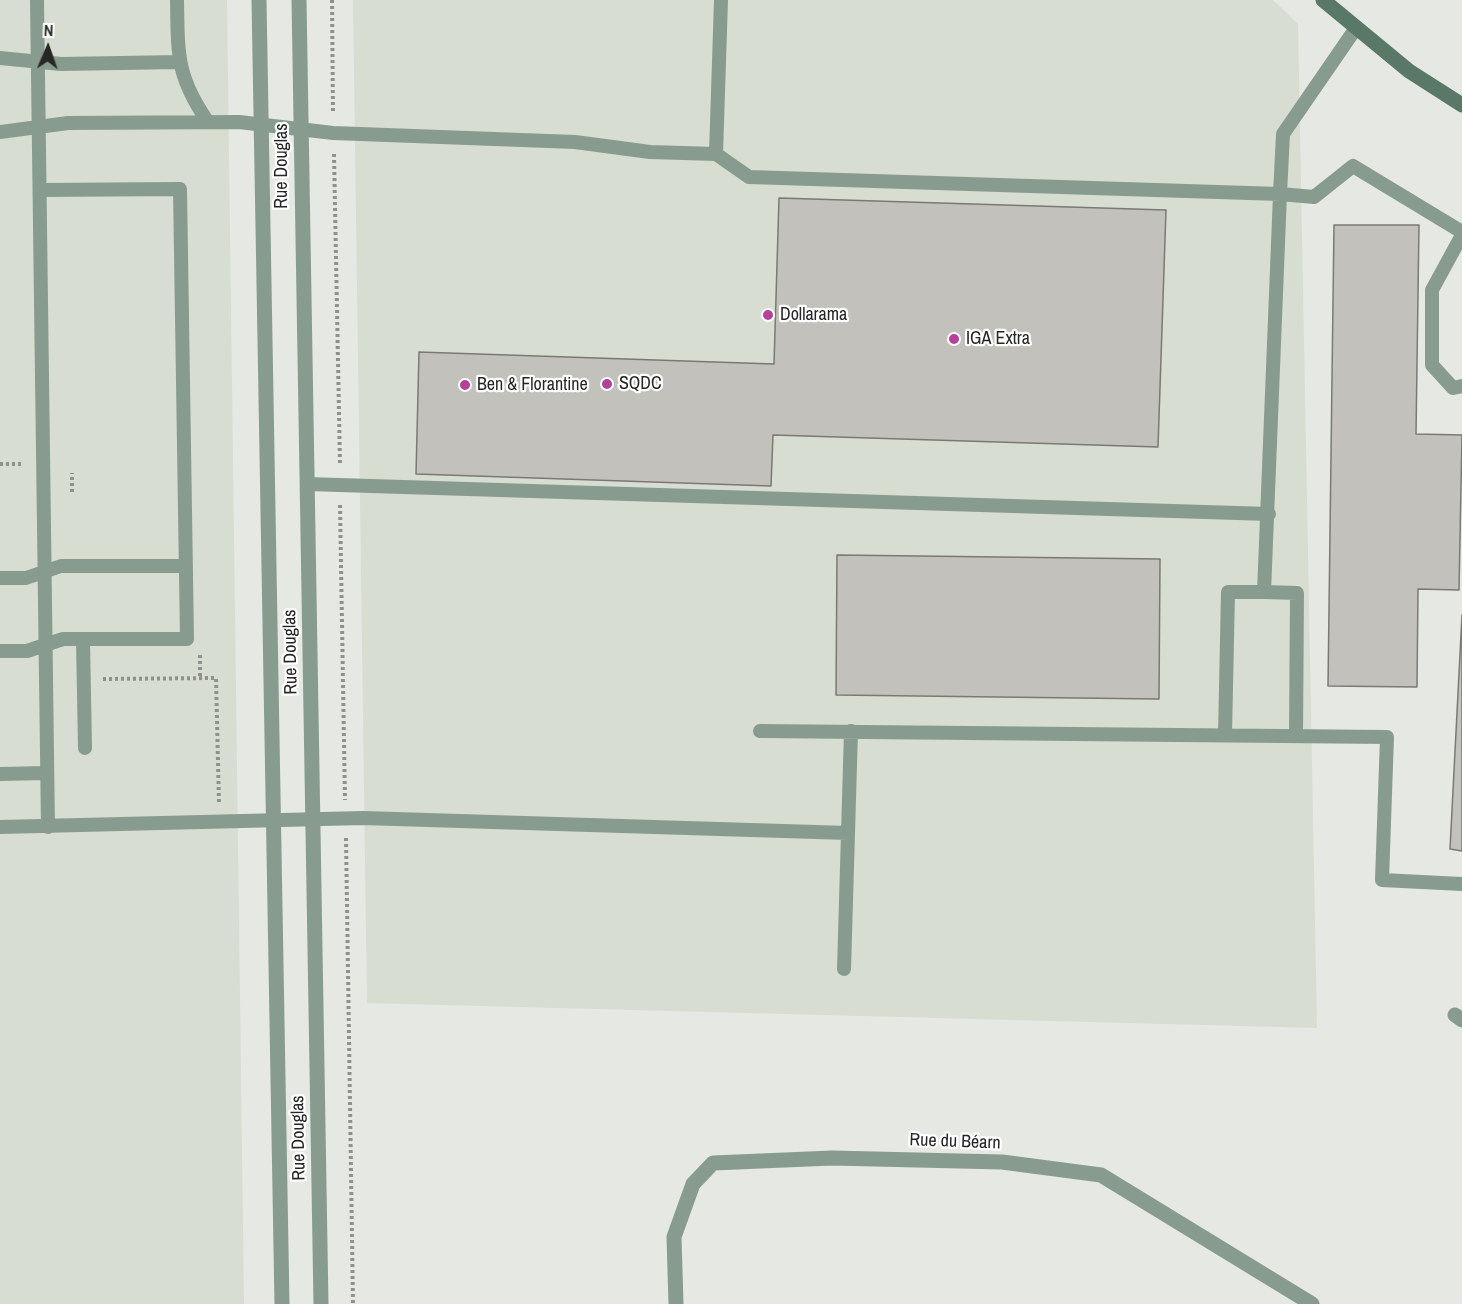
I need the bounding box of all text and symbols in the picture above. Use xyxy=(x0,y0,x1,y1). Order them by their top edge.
north arrow xyxy=(18,18,78,78)
text: N xyxy=(43,19,54,41)
street label: Rue Douglas xyxy=(271,123,293,209)
place label: Dollarama xyxy=(780,304,847,326)
marker: Dollarama xyxy=(761,308,775,322)
place label: IGA Extra xyxy=(966,328,1030,350)
marker: IGA Extra xyxy=(947,332,961,346)
place label: SQDC xyxy=(619,373,662,395)
place label: Ben & Florantine xyxy=(477,374,588,396)
marker: SQDC xyxy=(600,377,614,391)
marker: Ben & Florantine xyxy=(458,378,472,392)
street label: Rue Douglas xyxy=(279,609,303,695)
street label: Rue Douglas xyxy=(287,1095,311,1181)
street label: Rue du Béarn xyxy=(909,1130,1001,1154)

